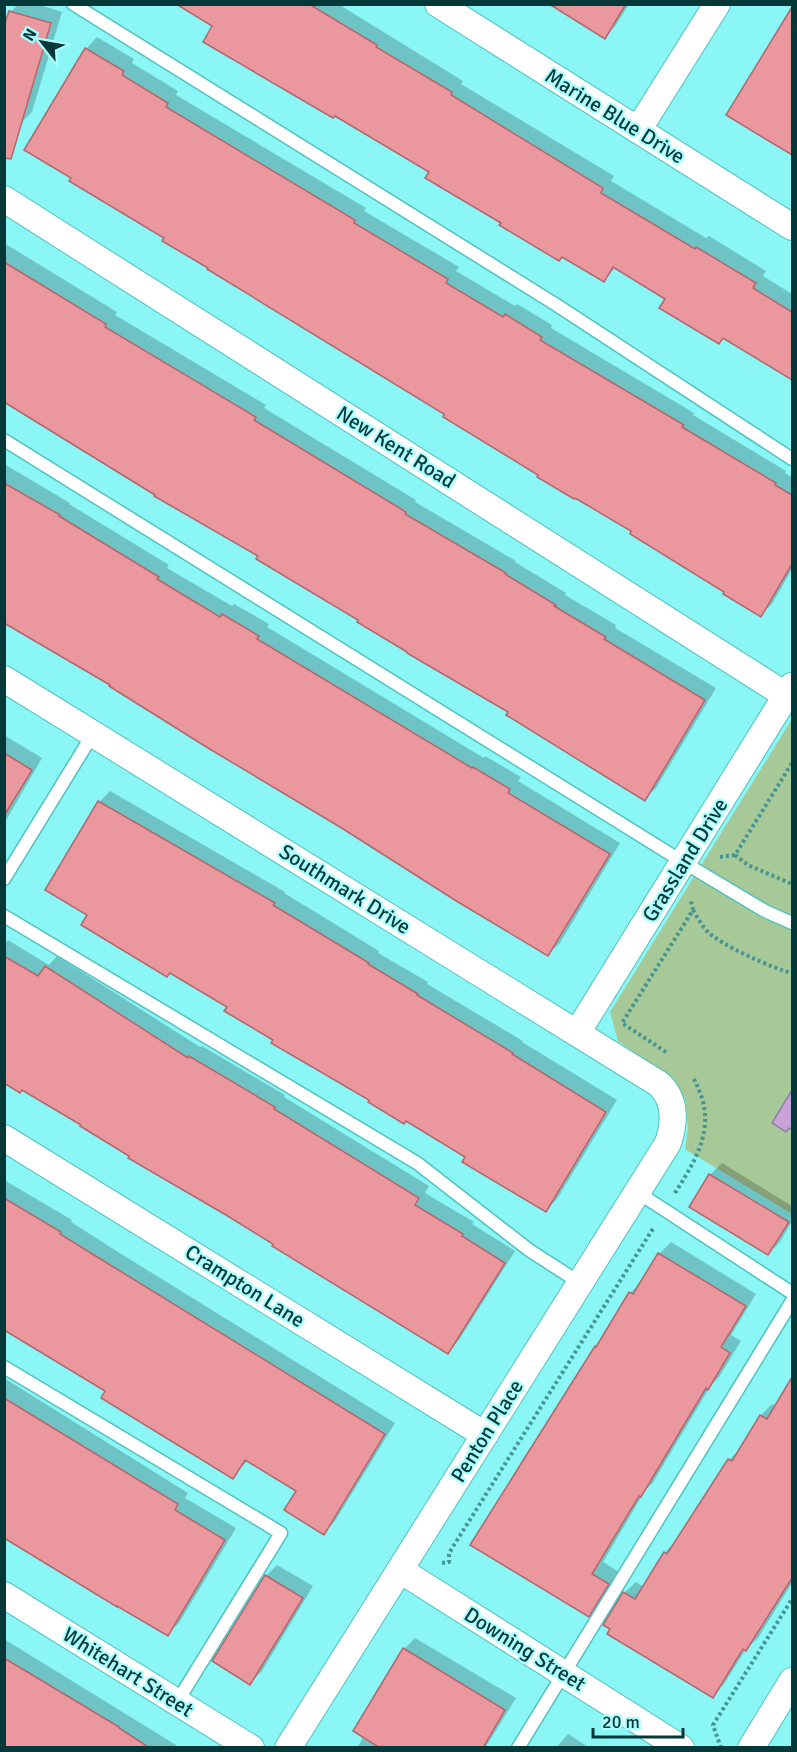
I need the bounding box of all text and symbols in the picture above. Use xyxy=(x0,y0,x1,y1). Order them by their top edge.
north arrow xyxy=(12,12,72,72)
text: N xyxy=(19,25,41,45)
street label: Marine Blue Drive xyxy=(540,63,690,169)
street label: New Kent Road xyxy=(332,400,460,494)
street label: Grassland Drive xyxy=(637,793,733,927)
street label: Southmark Drive xyxy=(274,838,416,940)
street label: Crampton Lane xyxy=(180,1239,310,1333)
street label: Penton Place xyxy=(445,1375,529,1487)
street label: Downing Street xyxy=(459,1601,591,1697)
street label: Whitehart Street xyxy=(58,1621,198,1723)
scale bar xyxy=(593,1701,683,1739)
text: 20 m xyxy=(602,1711,640,1733)

